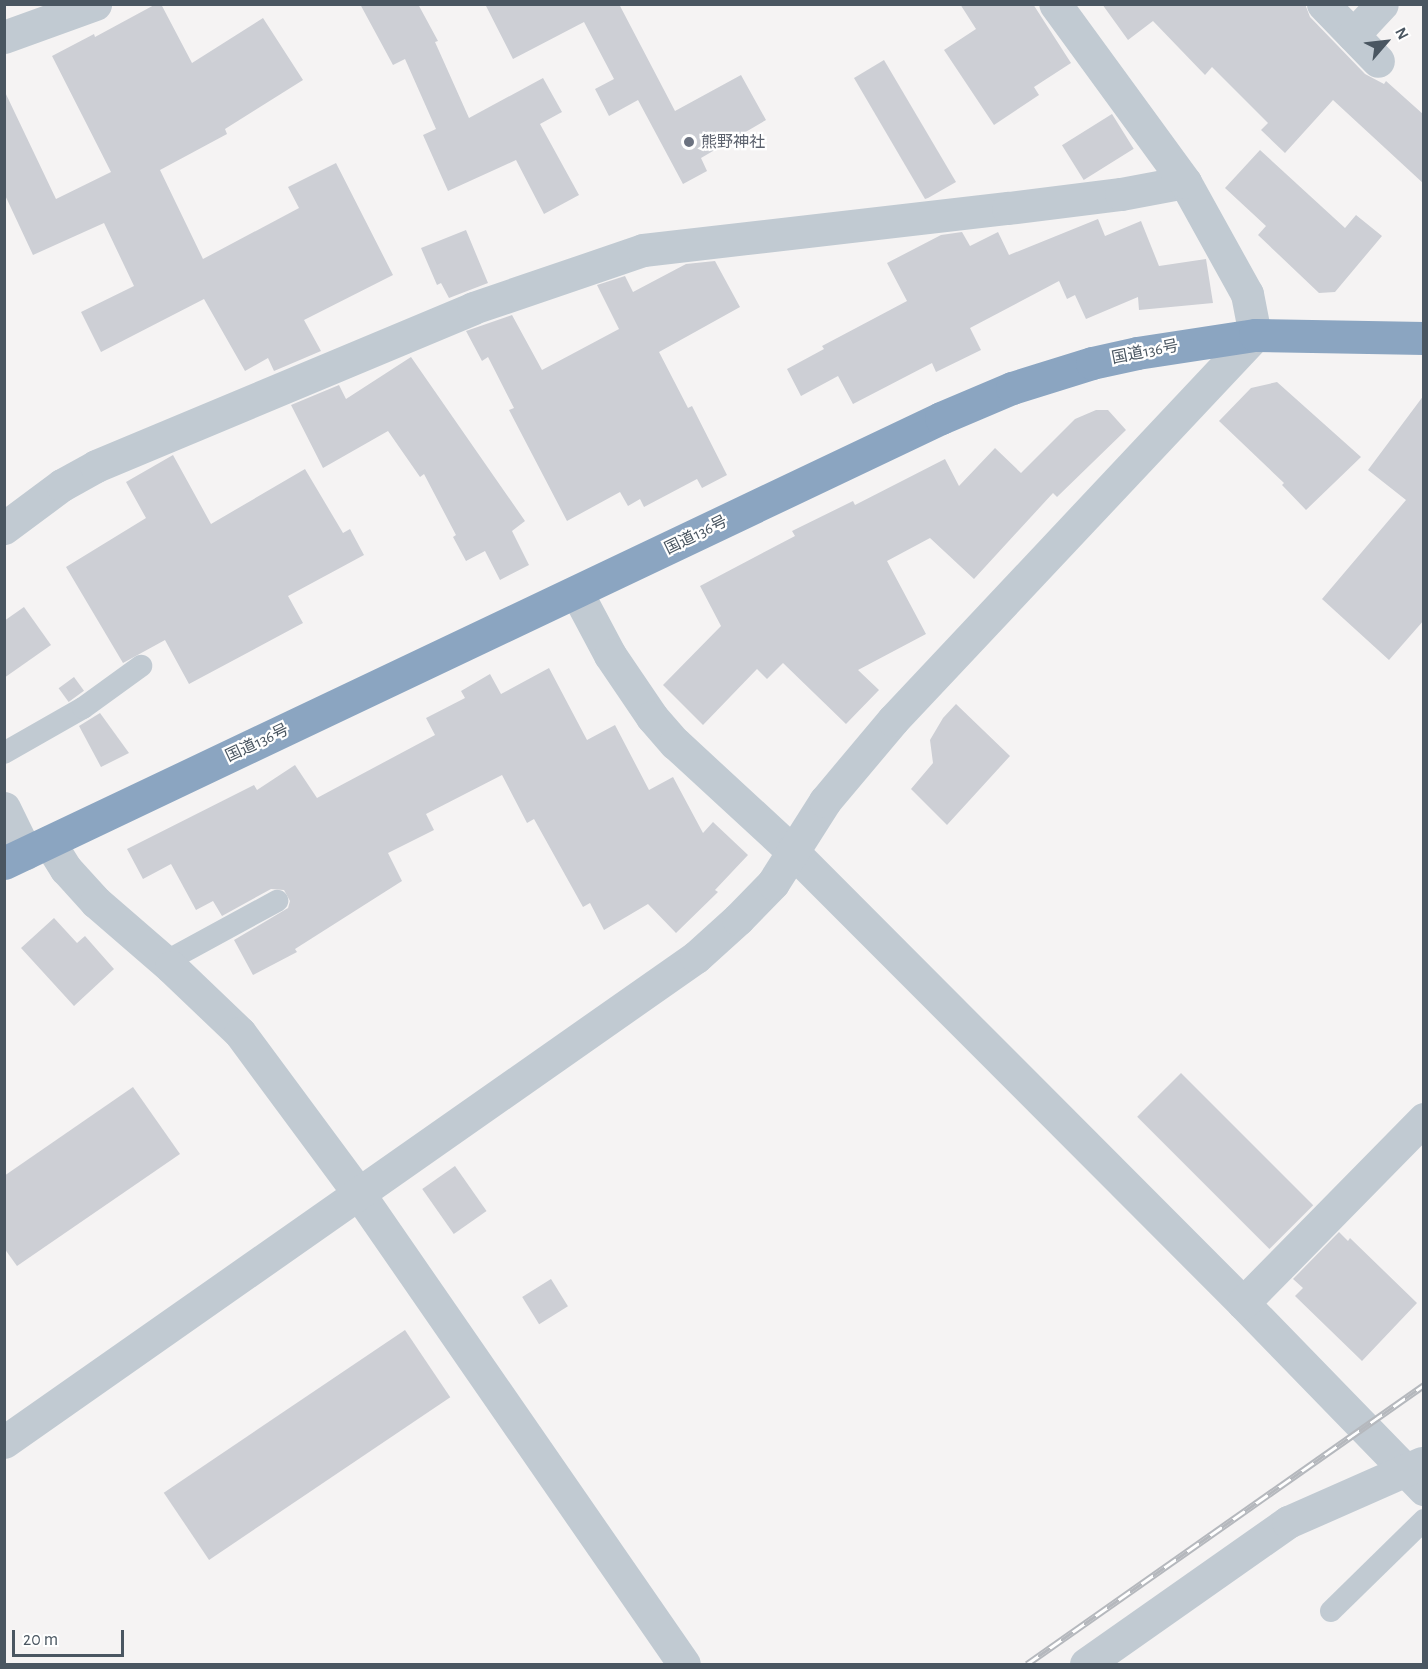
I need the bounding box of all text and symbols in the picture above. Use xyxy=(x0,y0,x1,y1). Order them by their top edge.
north arrow xyxy=(1356,12,1416,72)
text: N xyxy=(1392,25,1412,42)
place label: 熊野神社 xyxy=(701,132,765,152)
marker: 熊野神社 xyxy=(682,135,696,149)
street label: 国道136号 xyxy=(1110,336,1180,368)
street label: 国道136号 xyxy=(661,512,731,558)
street label: 国道136号 xyxy=(222,720,292,766)
scale bar xyxy=(15,1618,128,1656)
text: 20 m xyxy=(23,1631,58,1649)

